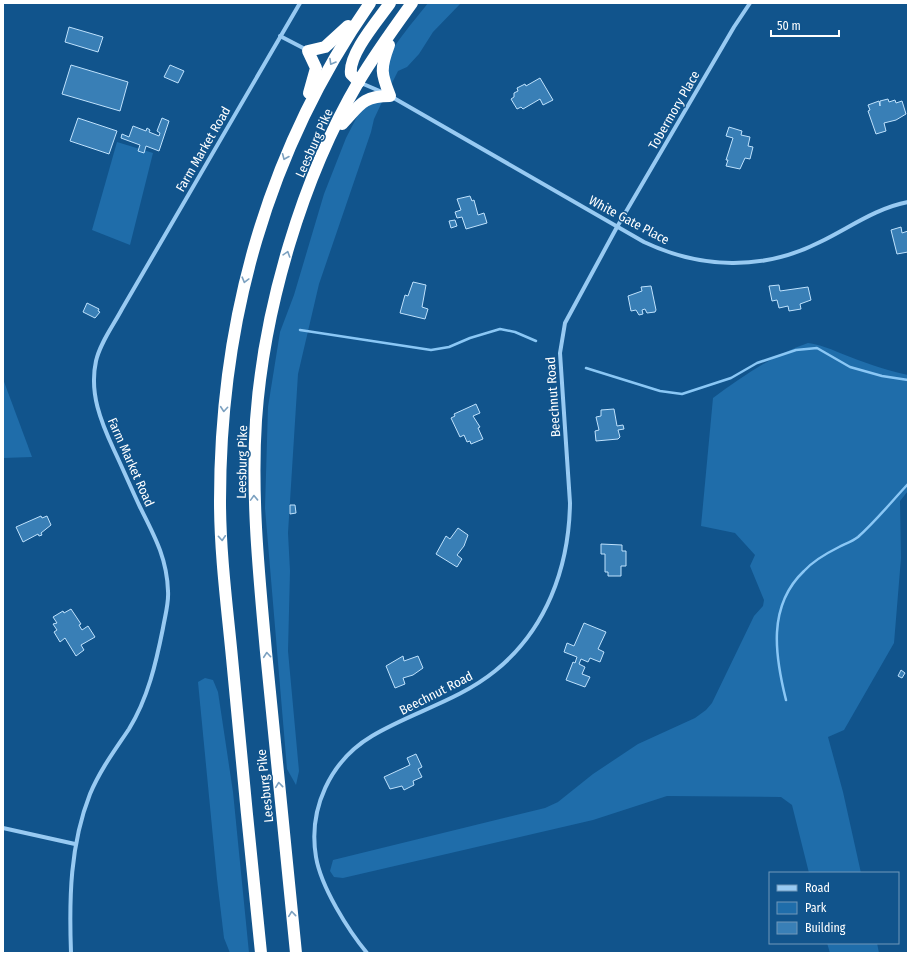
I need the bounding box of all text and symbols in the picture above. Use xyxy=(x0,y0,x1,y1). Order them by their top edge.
scale bar xyxy=(771,12,839,38)
text: 50 m xyxy=(777,19,801,33)
one-way arrow xyxy=(329,58,336,65)
street label: Tobermory Place xyxy=(645,68,703,152)
street label: Farm Market Road xyxy=(173,104,233,194)
street label: Leesburg Pike xyxy=(292,106,336,180)
one-way arrow xyxy=(282,154,290,161)
street label: White Gate Place xyxy=(586,193,672,247)
one-way arrow xyxy=(282,251,291,258)
one-way arrow xyxy=(241,277,250,284)
street label: Beechnut Road xyxy=(543,356,563,438)
one-way arrow xyxy=(220,406,229,412)
street label: Farm Market Road xyxy=(105,415,157,509)
street label: Leesburg Pike xyxy=(234,425,250,499)
one-way arrow xyxy=(250,495,259,501)
one-way arrow xyxy=(218,535,227,541)
one-way arrow xyxy=(262,652,271,658)
street label: Beechnut Road xyxy=(397,668,475,718)
street label: Leesburg Pike xyxy=(254,749,276,823)
one-way arrow xyxy=(275,782,284,788)
legend xyxy=(769,872,899,944)
text: Road xyxy=(805,881,830,895)
text: Park xyxy=(805,901,827,915)
one-way arrow xyxy=(288,911,297,917)
text: Building xyxy=(805,921,846,935)

